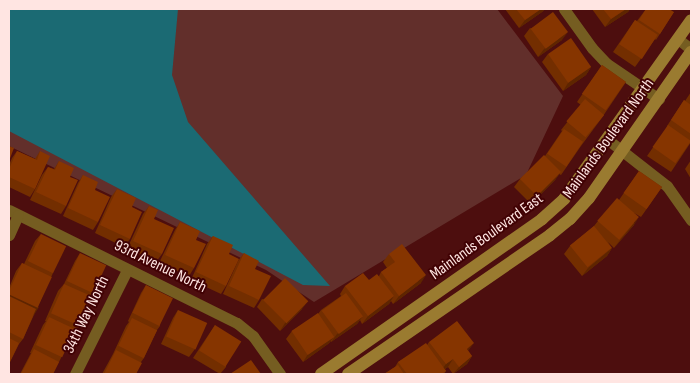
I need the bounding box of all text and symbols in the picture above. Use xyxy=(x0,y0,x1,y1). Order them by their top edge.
street label: Mainlands Boulevard North xyxy=(559,75,659,203)
street label: Mainlands Boulevard East xyxy=(427,190,547,284)
street label: 93rd Avenue North xyxy=(111,236,209,298)
street label: 34th Way North xyxy=(60,273,114,357)

